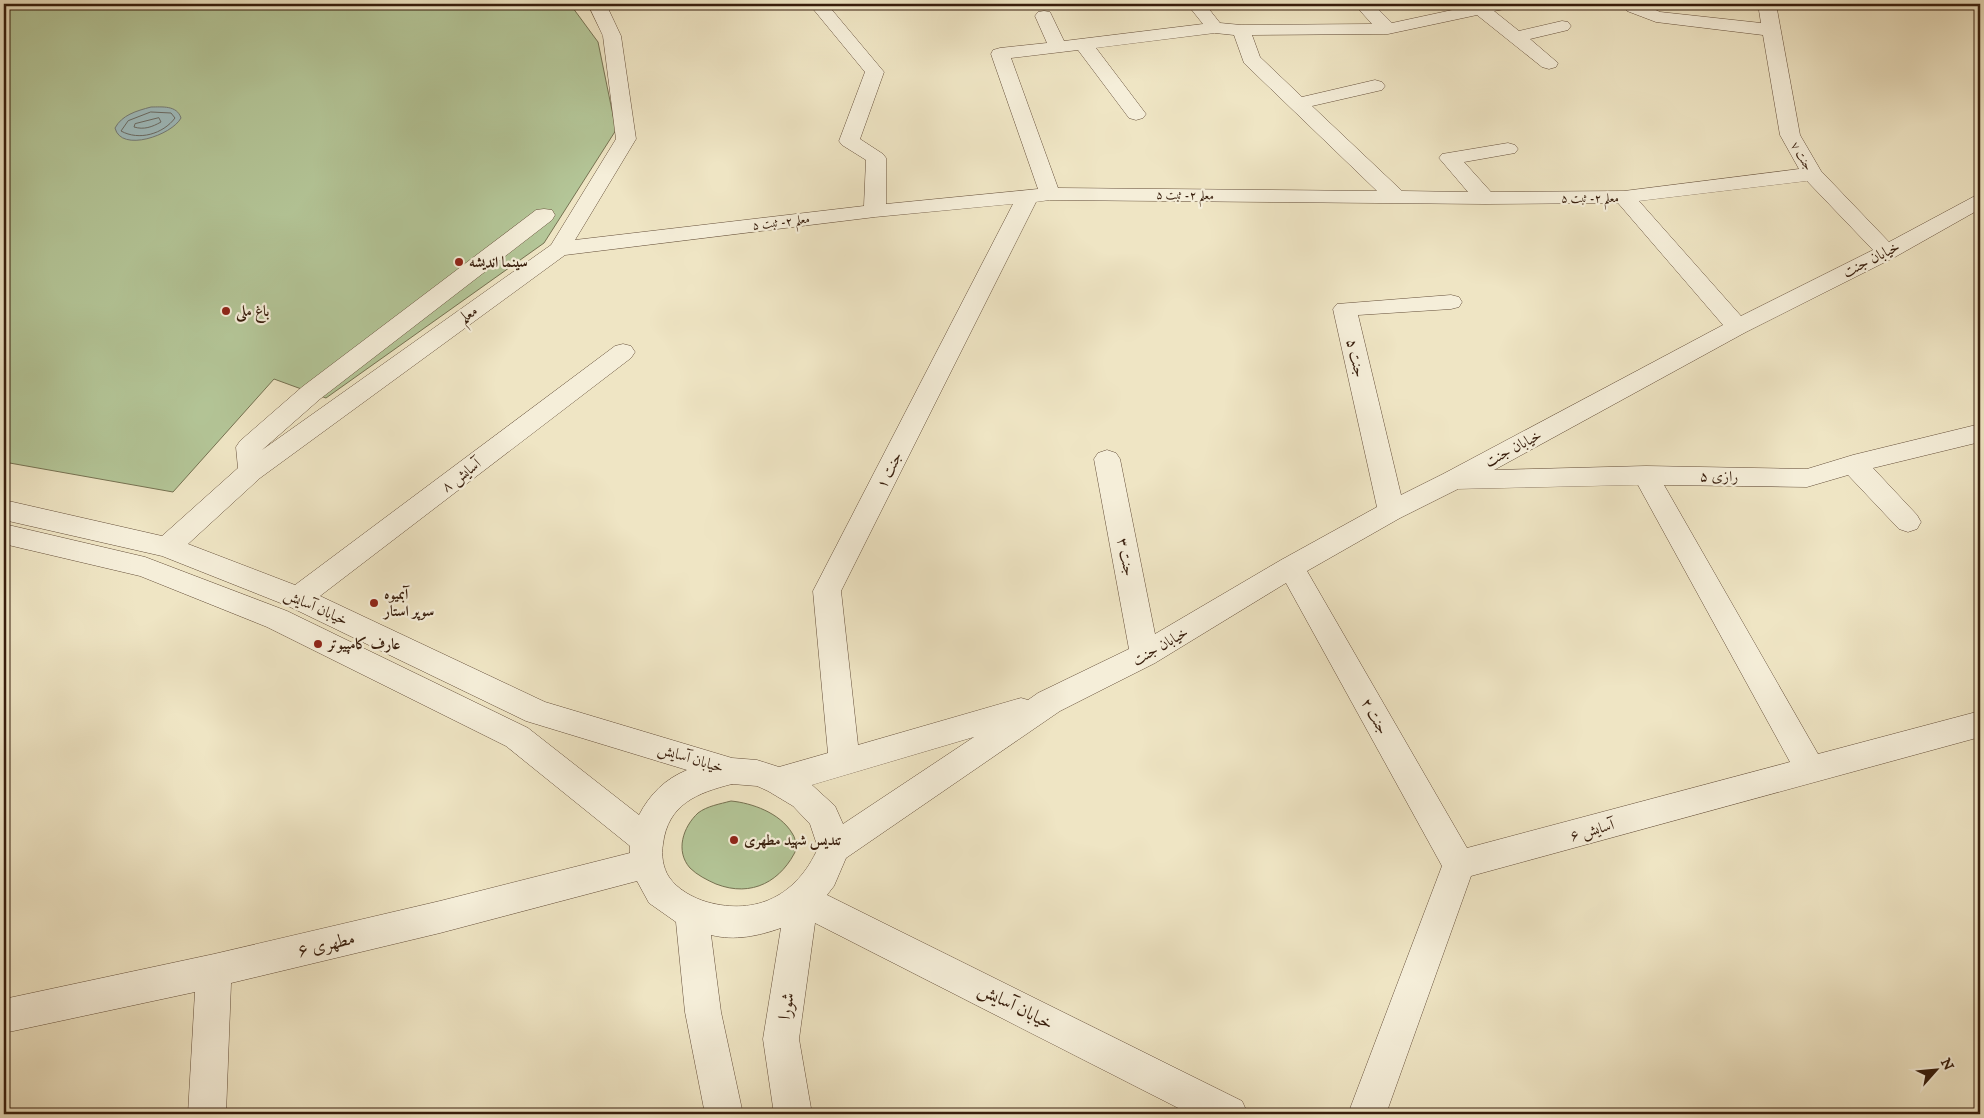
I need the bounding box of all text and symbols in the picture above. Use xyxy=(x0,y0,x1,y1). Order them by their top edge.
street label: جنت ۷ xyxy=(1787,139,1816,174)
street label: معلم ۲- ثبت ۵ xyxy=(1156,187,1214,208)
street label: معلم ۲- ثبت ۵ xyxy=(1561,191,1619,210)
street label: معلم ۲- ثبت ۵ xyxy=(751,212,811,237)
street label: خیابان جنت xyxy=(1839,237,1903,282)
place label: سینما اندیشه xyxy=(469,253,528,272)
marker: سینما اندیشه xyxy=(453,256,465,268)
street label: معلم xyxy=(455,301,484,332)
place label: باغ ملی xyxy=(235,302,270,323)
marker: باغ ملی xyxy=(220,305,232,317)
street label: جنت ۵ xyxy=(1342,337,1369,379)
street label: خیابان جنت xyxy=(1482,426,1545,471)
street label: جنت ۱ xyxy=(872,449,907,492)
street label: آسایش ۸ xyxy=(438,453,486,497)
street label: رازی ۵ xyxy=(1699,467,1739,486)
street label: جنت ۳ xyxy=(1112,536,1139,578)
street label: خیابان آسایش xyxy=(281,585,351,630)
place label: آبمیوه سوپر استار xyxy=(382,585,434,621)
marker: آبمیوه سوپر استار xyxy=(368,597,380,609)
street label: خیابان جنت xyxy=(1129,623,1192,670)
place label: عارف کامپیوتر xyxy=(326,635,401,654)
marker: عارف کامپیوتر xyxy=(312,638,324,650)
street label: جنت ۲ xyxy=(1357,695,1392,738)
street label: خیابان آسایش xyxy=(656,739,726,777)
street label: آسایش ۶ xyxy=(1568,815,1618,845)
place label: تندیس شهید مطهری xyxy=(744,831,842,850)
marker: تندیس شهید مطهری xyxy=(728,834,740,846)
street label: مطهری ۶ xyxy=(295,928,357,962)
street label: خیابان آسایش xyxy=(974,979,1057,1035)
street label: شورا xyxy=(774,991,800,1021)
north arrow xyxy=(1912,1046,1962,1096)
text: N xyxy=(1936,1055,1958,1074)

